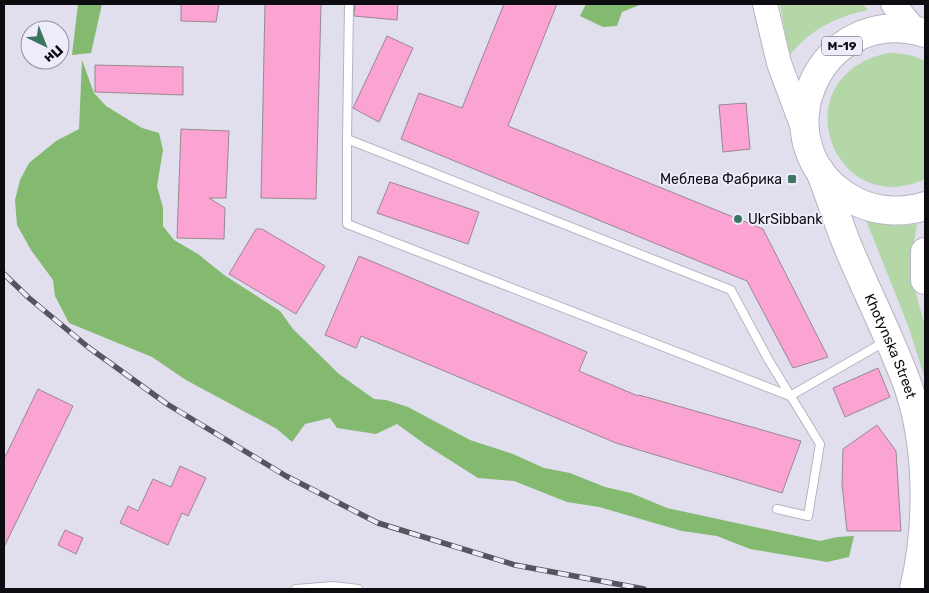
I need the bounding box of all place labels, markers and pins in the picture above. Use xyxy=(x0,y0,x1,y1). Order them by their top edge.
place label: Меблева Фабрика xyxy=(660,171,782,188)
marker: Меблева Фабрика xyxy=(786,173,798,185)
place label: UkrSibbank xyxy=(748,211,823,228)
marker: UkrSibbank xyxy=(732,213,744,225)

